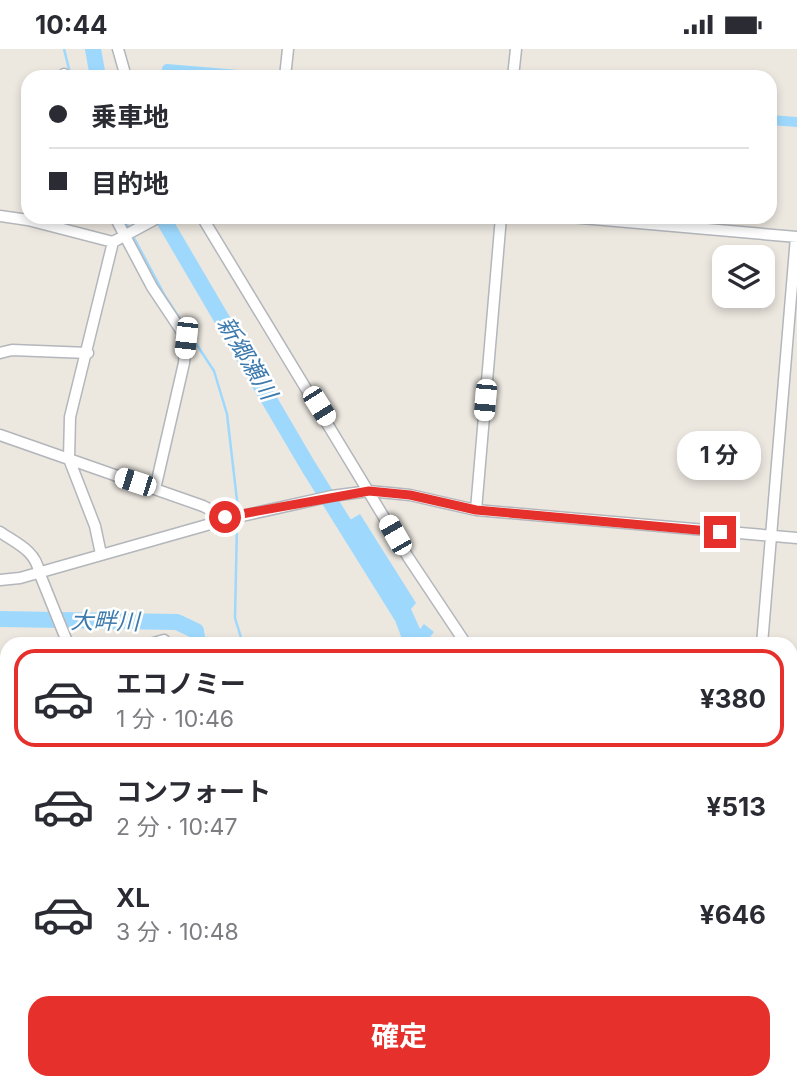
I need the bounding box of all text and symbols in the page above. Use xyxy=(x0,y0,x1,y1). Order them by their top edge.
text: 10:44 xyxy=(35,9,108,40)
text: 乗車地 xyxy=(91,101,169,132)
text: 目的地 xyxy=(91,168,169,199)
map controls xyxy=(712,245,775,308)
button: layers xyxy=(712,245,775,308)
water label: 新郷瀬川 xyxy=(211,311,284,407)
car xyxy=(174,316,199,360)
car xyxy=(473,378,498,422)
car xyxy=(299,383,340,429)
callout: 1 分 xyxy=(678,431,762,479)
text: 1 分 xyxy=(700,441,738,469)
car xyxy=(112,466,159,498)
route start xyxy=(209,501,241,533)
car xyxy=(376,512,415,558)
route end xyxy=(704,516,736,548)
water label: 大畔川 xyxy=(70,606,143,636)
icon: car xyxy=(32,667,95,730)
text: エコノミー xyxy=(116,668,246,699)
text: ¥380 xyxy=(700,683,766,714)
text: 1 分 · 10:46 xyxy=(116,705,234,733)
icon: car xyxy=(32,775,95,838)
text: コンフォート xyxy=(116,776,271,807)
text: ¥513 xyxy=(707,791,766,822)
text: 2 分 · 10:47 xyxy=(116,813,237,841)
text: XL xyxy=(116,882,150,913)
icon: car xyxy=(32,883,95,946)
text: ¥646 xyxy=(700,899,766,930)
text: 3 分 · 10:48 xyxy=(116,918,239,946)
button: 確定 xyxy=(28,996,770,1076)

